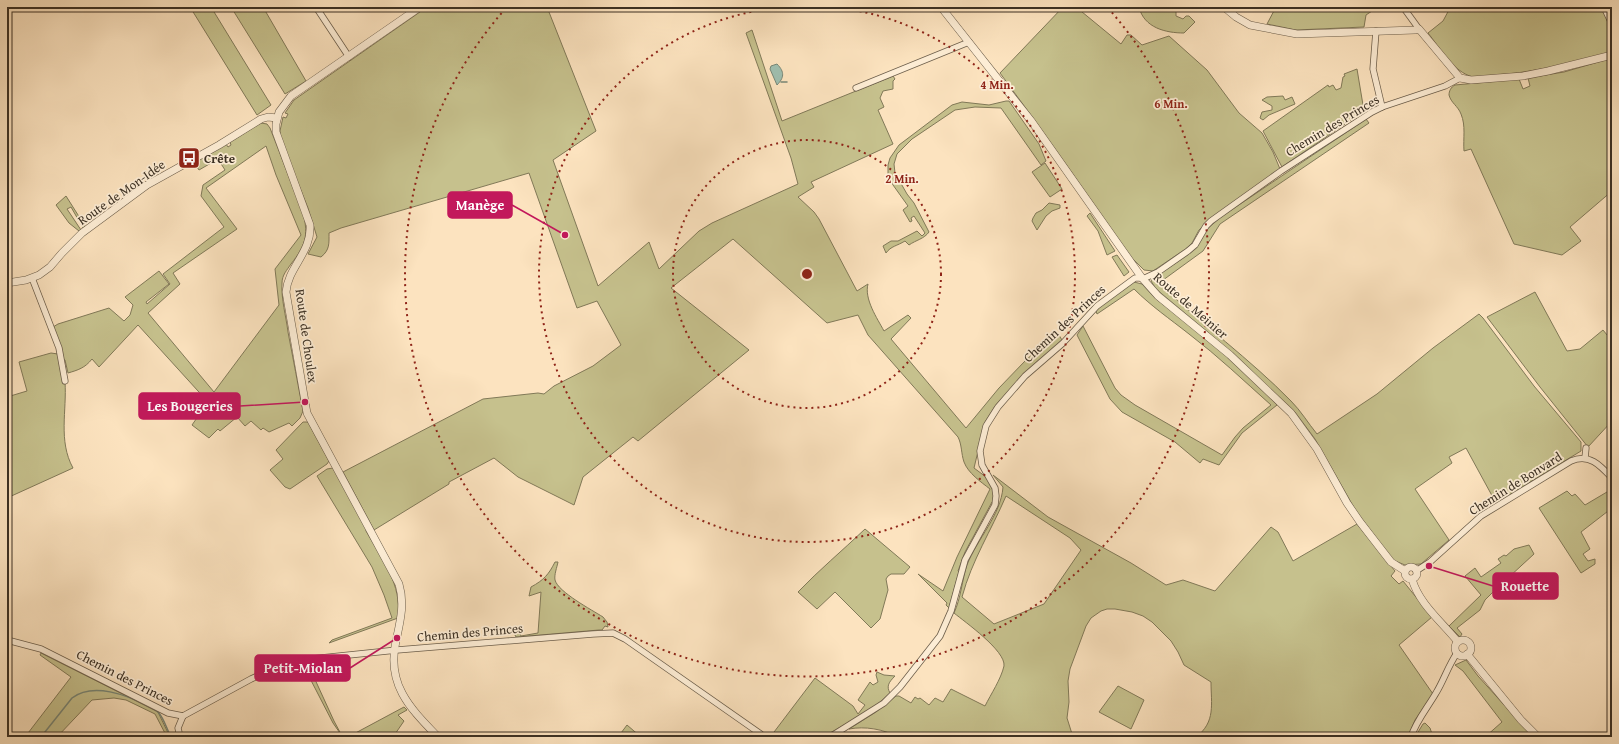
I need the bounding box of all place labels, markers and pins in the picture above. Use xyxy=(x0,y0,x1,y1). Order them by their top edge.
bus stop icon: Crête xyxy=(176,145,202,171)
place label: Crête xyxy=(204,149,235,168)
callout: Manège xyxy=(448,192,512,218)
centre of rings xyxy=(800,267,814,281)
callout: Les Bougeries xyxy=(139,393,240,419)
callout: Rouette xyxy=(1493,573,1558,599)
callout: Petit-Miolan xyxy=(255,655,350,681)

